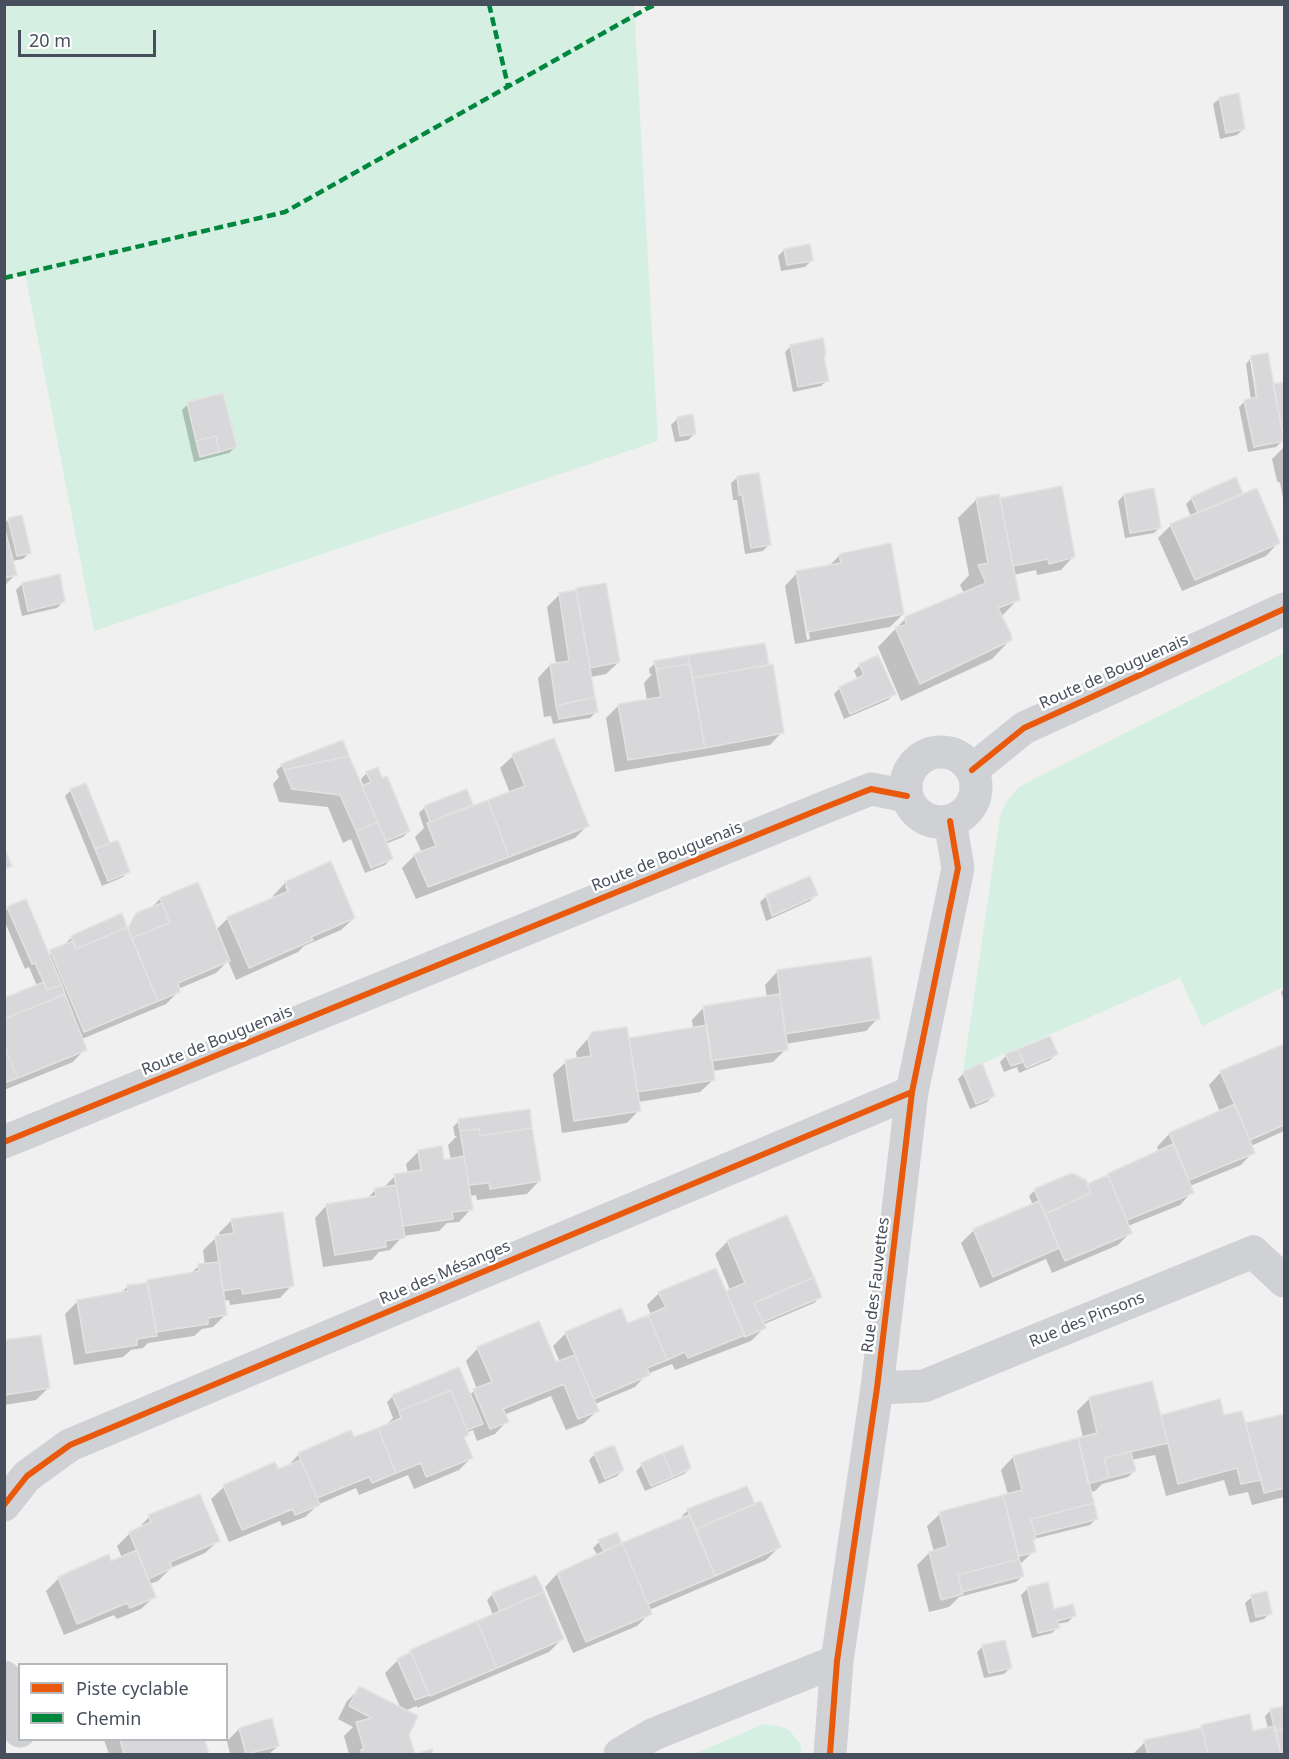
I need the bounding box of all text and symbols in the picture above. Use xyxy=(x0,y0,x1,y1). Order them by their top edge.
scale bar xyxy=(21,18,159,56)
text: 20 m xyxy=(29,28,71,52)
street label: Route de Bouguenais xyxy=(1037,631,1191,713)
street label: Route de Bouguenais xyxy=(589,818,745,896)
street label: Route de Bouguenais xyxy=(139,1002,295,1080)
street label: Rue des Fauvettes xyxy=(858,1216,894,1354)
street label: Rue des Mésanges xyxy=(377,1237,513,1309)
street label: Rue des Pinsons xyxy=(1027,1288,1147,1352)
legend xyxy=(18,1663,228,1741)
text: Piste cyclable xyxy=(76,1676,189,1700)
text: Chemin xyxy=(76,1706,141,1730)

